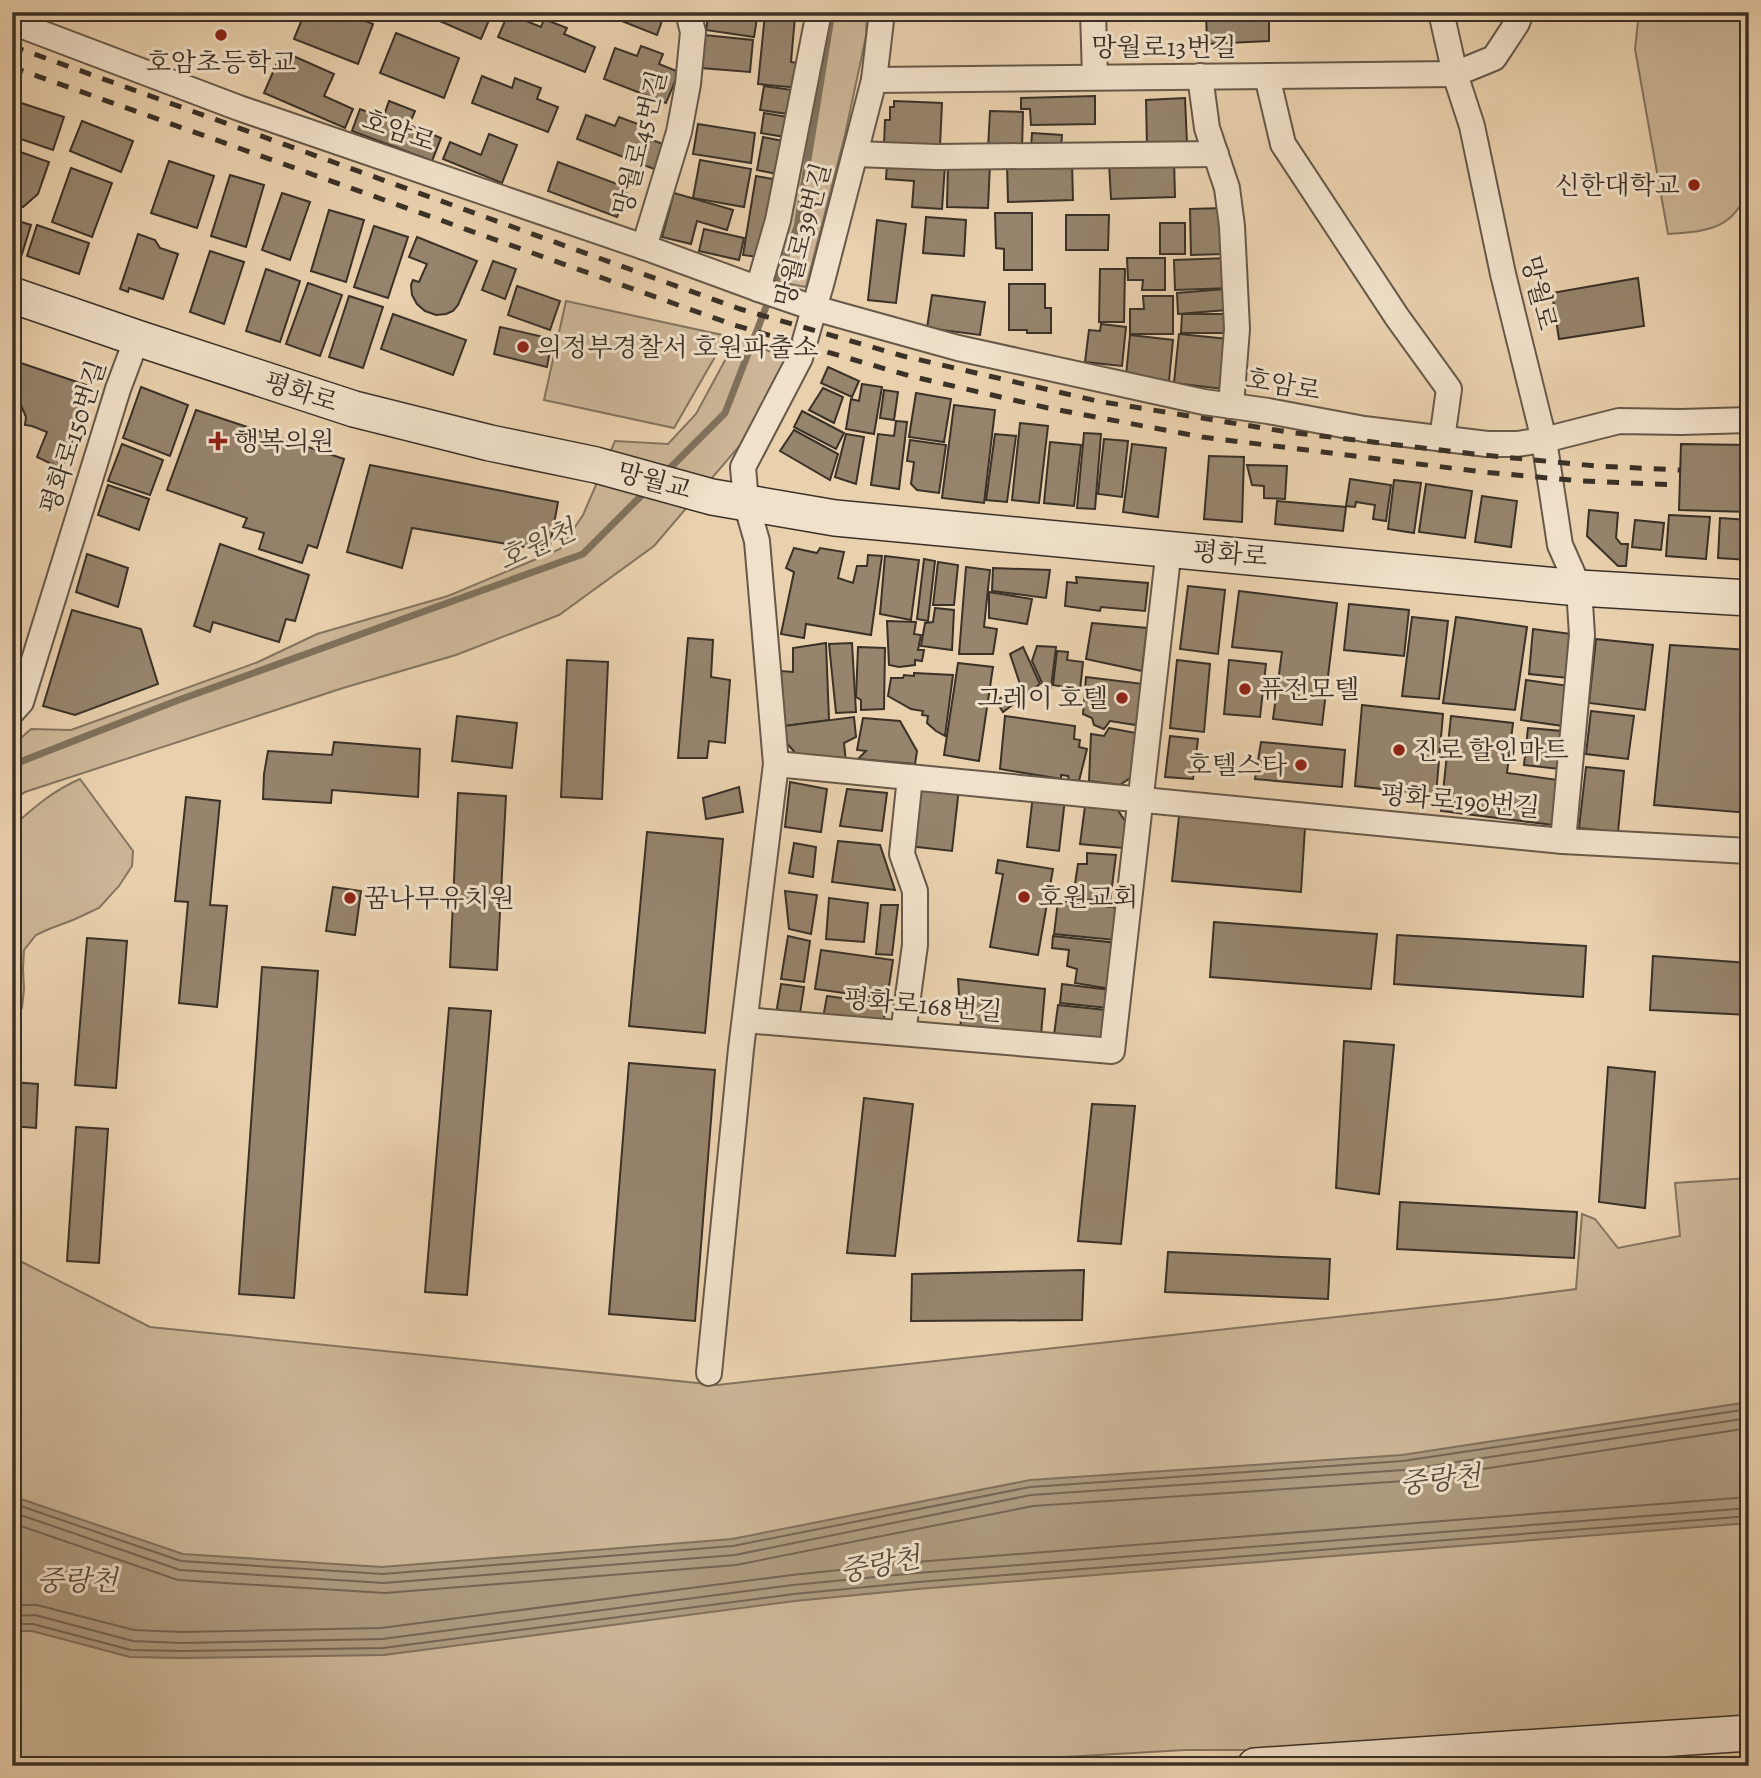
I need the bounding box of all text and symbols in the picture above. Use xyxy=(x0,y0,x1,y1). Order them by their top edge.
marker: 호암초등학교 xyxy=(213,27,229,43)
street label: 망월로13번길 xyxy=(1091,30,1237,65)
place label: 호암초등학교 xyxy=(146,45,296,80)
street label: 망월로45번길 xyxy=(605,67,675,219)
street label: 호암로 xyxy=(358,102,440,160)
street label: 망월로39번길 xyxy=(767,159,839,311)
place label: 신한대학교 xyxy=(1554,168,1680,203)
marker: 신한대학교 xyxy=(1686,177,1702,193)
street label: 망월로 xyxy=(1513,252,1565,334)
place label: 의정부경찰서 호원파출소 xyxy=(537,330,818,365)
marker: 의정부경찰서 호원파출소 xyxy=(515,339,531,355)
street label: 평화로150번길 xyxy=(32,356,114,518)
street label: 호암로 xyxy=(1243,361,1323,409)
street label: 평화로 xyxy=(260,364,342,420)
place label: 행복의원 xyxy=(234,424,334,459)
marker: 행복의원 xyxy=(208,431,228,451)
street label: 망월교 xyxy=(613,454,695,508)
water label: 호원천 xyxy=(492,510,584,579)
street label: 평화로 xyxy=(1191,533,1269,575)
place label: 퓨전모텔 xyxy=(1259,672,1359,707)
place label: 그레이 호텔 xyxy=(977,681,1108,716)
marker: 퓨전모텔 xyxy=(1237,681,1253,697)
marker: 그레이 호텔 xyxy=(1114,690,1130,706)
place label: 진로 할인마트 xyxy=(1413,733,1569,768)
marker: 진로 할인마트 xyxy=(1391,742,1407,758)
place label: 호텔스타 xyxy=(1187,748,1287,783)
marker: 호텔스타 xyxy=(1293,757,1309,773)
street label: 평화로190번길 xyxy=(1379,777,1541,825)
place label: 호원교회 xyxy=(1038,880,1138,915)
place label: 꿈나무유치원 xyxy=(364,881,515,916)
marker: 호원교회 xyxy=(1016,889,1032,905)
marker: 꿈나무유치원 xyxy=(342,890,358,906)
street label: 평화로168번길 xyxy=(842,981,1004,1029)
water label: 중랑천 xyxy=(1398,1457,1484,1503)
water label: 중랑천 xyxy=(837,1538,925,1591)
water label: 중랑천 xyxy=(36,1562,120,1600)

